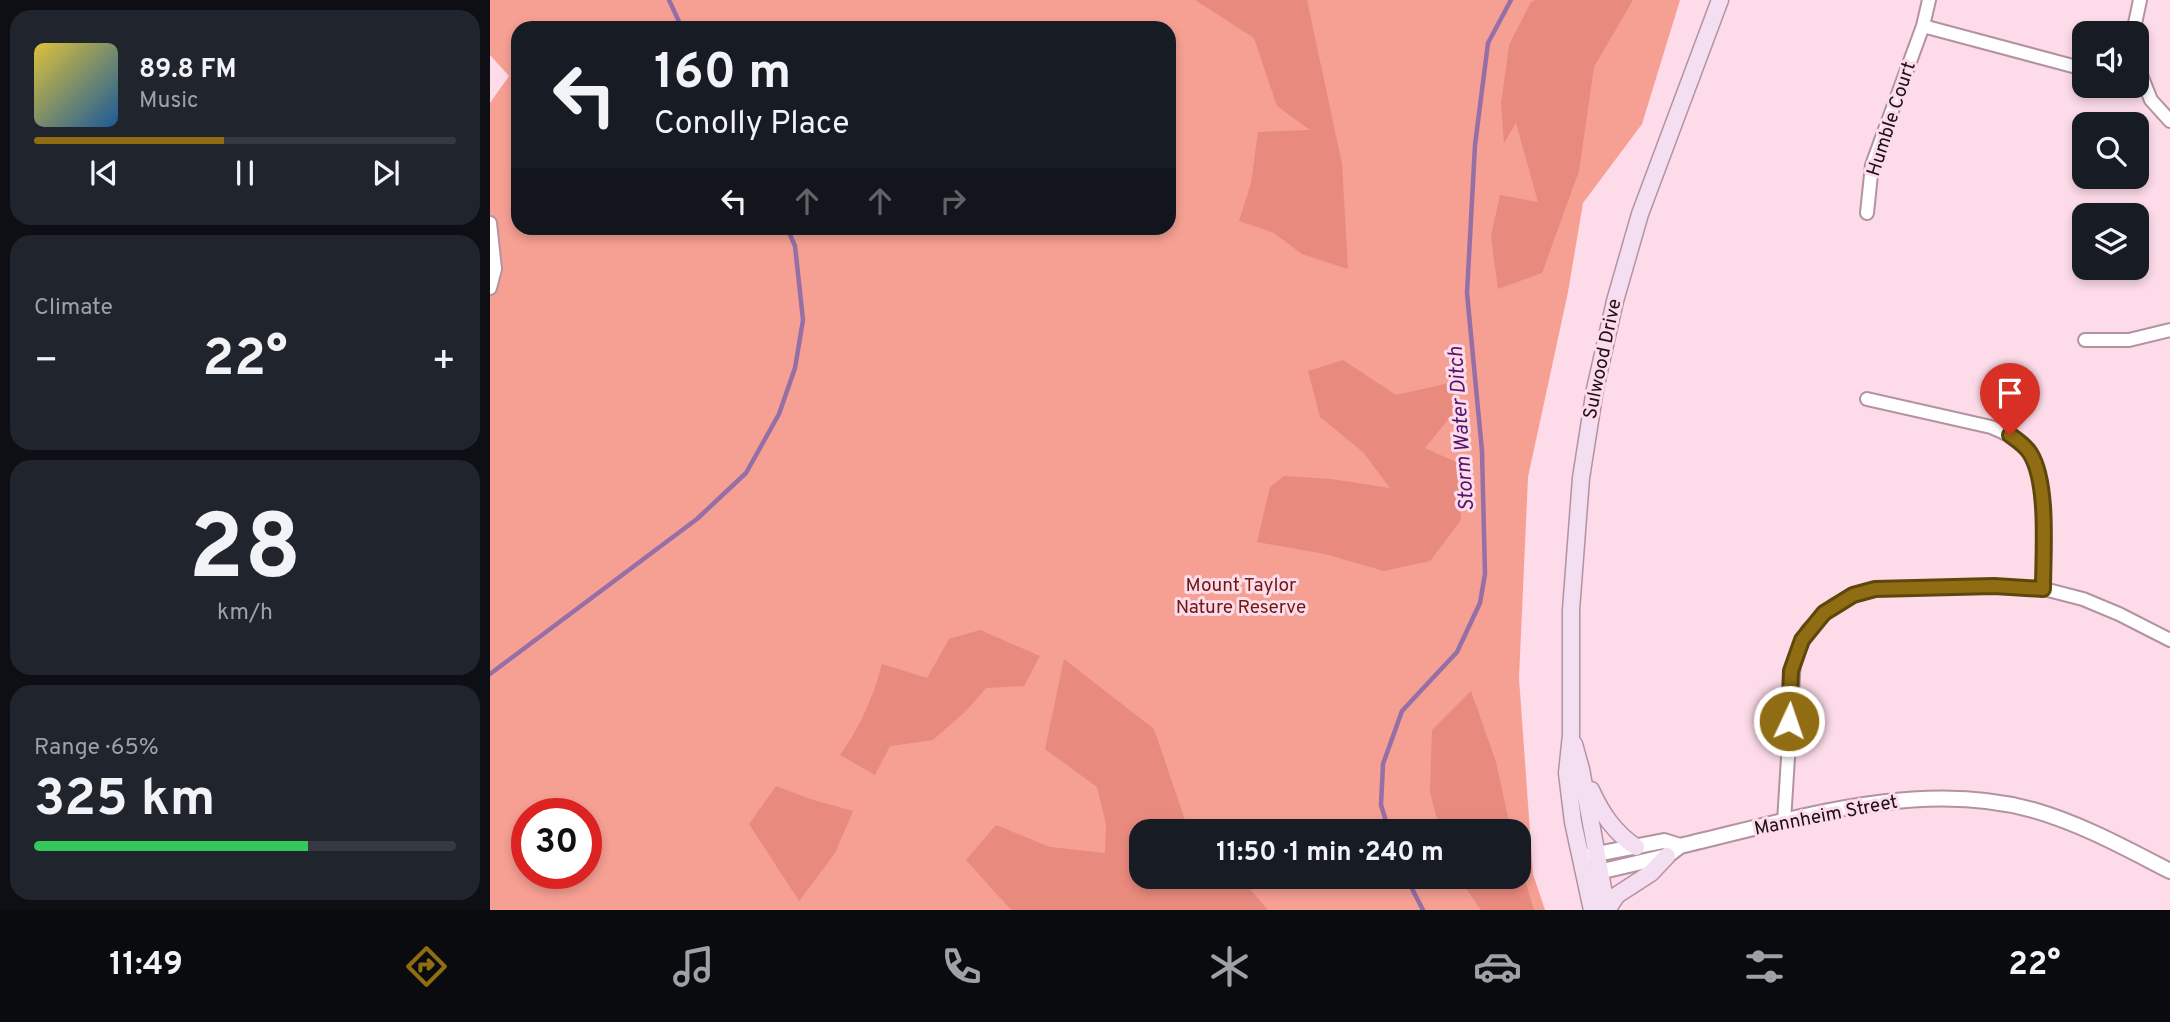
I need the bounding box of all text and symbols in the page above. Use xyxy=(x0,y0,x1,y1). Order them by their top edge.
map controls xyxy=(2072,21,2149,280)
button: sound xyxy=(2072,21,2149,98)
text: 160 m xyxy=(654,44,791,106)
icon: left xyxy=(539,49,630,140)
text: 89.8 FM xyxy=(139,54,236,87)
street label: Humble Court xyxy=(1862,59,1922,179)
text: Music xyxy=(139,87,199,116)
text: Conolly Place xyxy=(654,105,849,145)
button: search xyxy=(2072,112,2149,189)
icon: previous xyxy=(85,154,123,192)
icon: pause xyxy=(226,154,264,192)
icon: next xyxy=(367,154,405,192)
icon: left xyxy=(715,182,753,220)
icon: ahead xyxy=(788,182,826,220)
icon: ahead xyxy=(861,182,899,220)
icon: right xyxy=(934,182,972,220)
button: layers xyxy=(2072,203,2149,280)
text: Climate xyxy=(34,294,113,323)
street label: Sulwood Drive xyxy=(1579,297,1627,421)
text: 22° xyxy=(202,328,288,394)
text: − xyxy=(34,338,59,387)
text: + xyxy=(431,338,456,387)
water label: Storm Water Ditch xyxy=(1443,345,1481,512)
pin xyxy=(1980,363,2040,435)
icon: arrive xyxy=(1991,374,2029,412)
text: 28 xyxy=(189,496,301,611)
park label: Mount Taylor Nature Reserve xyxy=(1176,574,1306,620)
text: km/h xyxy=(217,599,273,628)
position arrow xyxy=(1752,684,1826,758)
text: Range · 65% xyxy=(34,734,159,763)
text: 325 km xyxy=(34,768,215,834)
street label: Mannheim Street xyxy=(1752,790,1900,842)
speed limit sign: 30 xyxy=(511,798,602,889)
text: 11:50 · 1 min · 240 m xyxy=(1216,837,1444,870)
icon: directions xyxy=(402,942,451,991)
icon: music xyxy=(669,942,718,991)
icon: phone xyxy=(937,942,986,991)
icon: climate xyxy=(1205,942,1254,991)
icon: car xyxy=(1473,942,1522,991)
icon: filters xyxy=(1740,942,1789,991)
text: 11:49 xyxy=(109,946,183,986)
text: 22° xyxy=(2008,946,2061,986)

